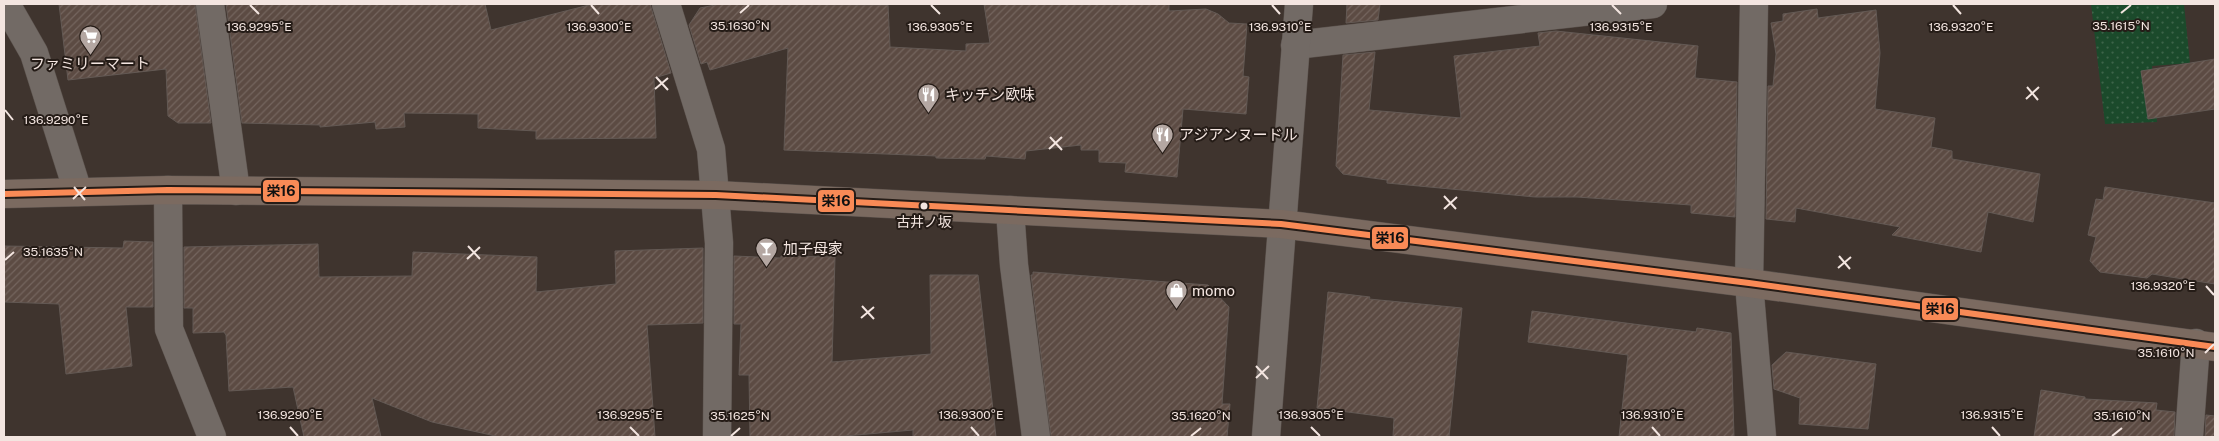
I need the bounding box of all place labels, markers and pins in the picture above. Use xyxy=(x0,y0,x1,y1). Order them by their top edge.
supermarket icon: ファミリーマート xyxy=(78,24,102,55)
place label: ファミリーマート xyxy=(30,55,150,72)
restaurant icon: キッチン欧味 xyxy=(917,83,941,114)
place label: キッチン欧味 xyxy=(945,86,1035,103)
restaurant icon: アジアンヌードル xyxy=(1151,123,1175,154)
place label: アジアンヌードル xyxy=(1179,126,1298,143)
marker: 古井ノ坂 xyxy=(919,201,929,211)
place label: 古井ノ坂 xyxy=(896,214,952,230)
bar icon: 加子母家 xyxy=(755,237,779,268)
place label: 加子母家 xyxy=(783,240,843,257)
shop icon: momo xyxy=(1164,279,1188,310)
place label: momo xyxy=(1192,282,1235,299)

